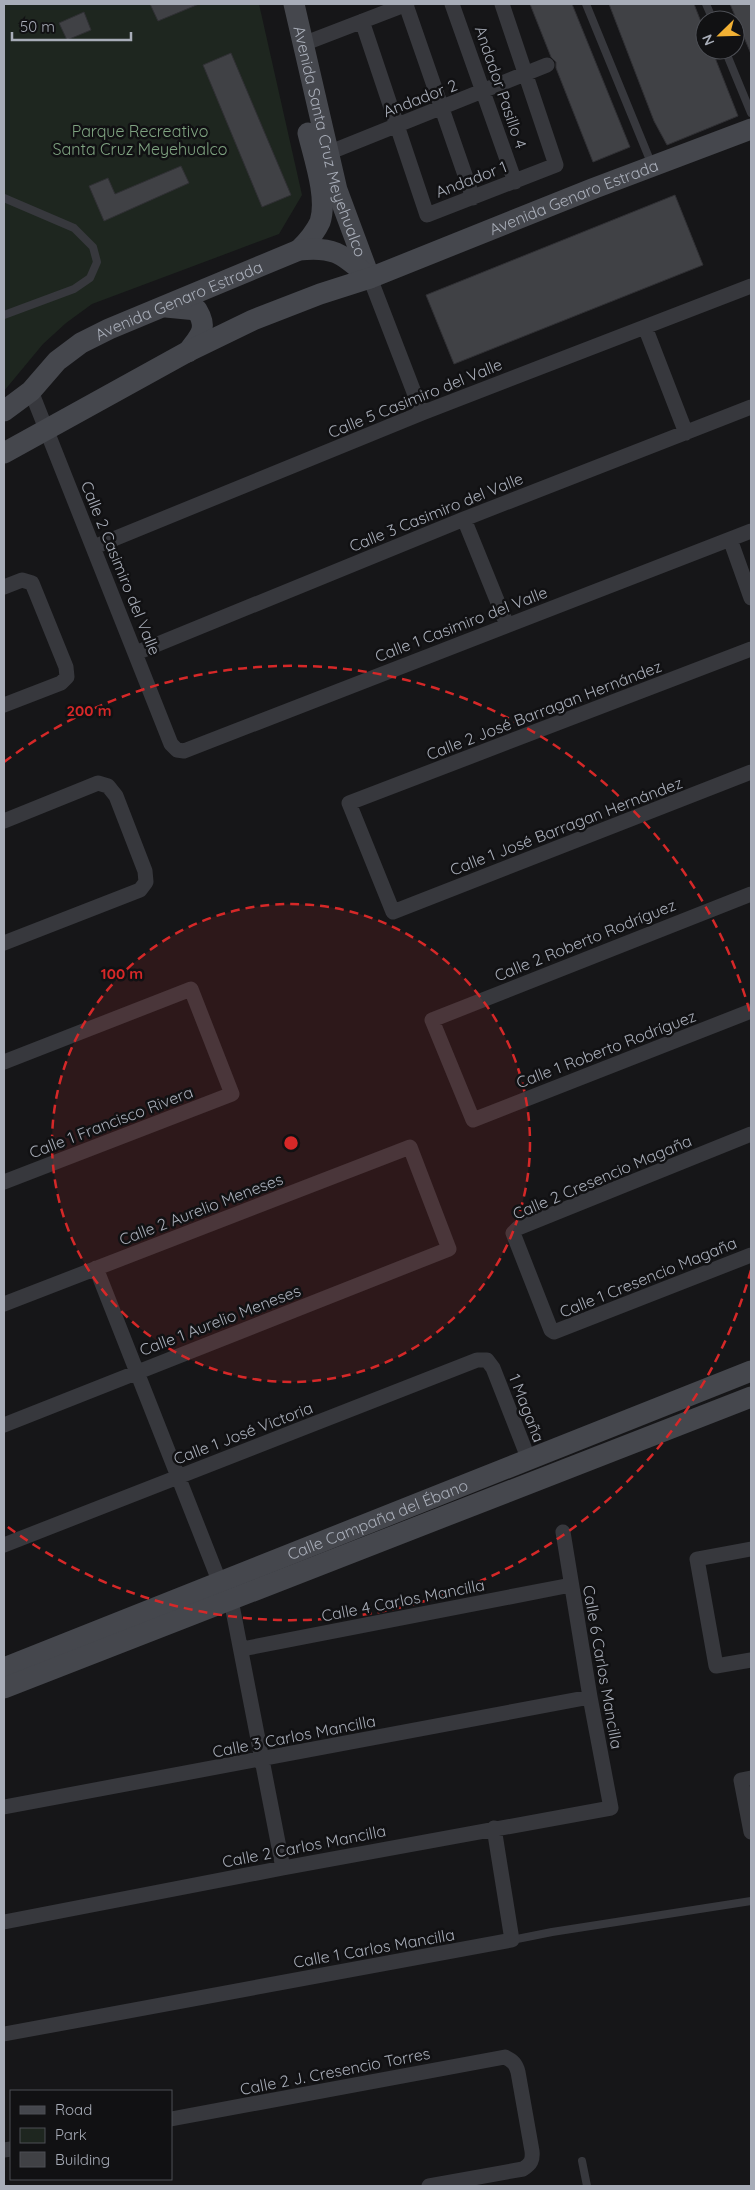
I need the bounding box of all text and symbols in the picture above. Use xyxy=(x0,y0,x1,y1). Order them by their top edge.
scale bar xyxy=(12,10,131,42)
north arrow xyxy=(695,10,745,60)
text: 50 m xyxy=(20,17,55,36)
street label: Andador Pasillo 4 xyxy=(471,23,531,151)
street label: Avenida Santa Cruz Meyehualco xyxy=(289,24,371,260)
text: N xyxy=(698,32,718,48)
street label: Andador 2 xyxy=(380,75,460,121)
park label: Parque Recreativo Santa Cruz Meyehualco xyxy=(53,121,227,159)
street label: Avenida Genaro Estrada xyxy=(486,155,661,239)
street label: Andador 1 xyxy=(432,156,510,202)
street label: Avenida Genaro Estrada xyxy=(92,256,266,344)
street label: Calle 5 Casimiro del Valle xyxy=(325,354,505,442)
street label: Calle 3 Casimiro del Valle xyxy=(346,468,526,556)
street label: Calle 2 Casimiro del Valle xyxy=(77,478,165,658)
street label: Calle 1 Casimiro del Valle xyxy=(372,582,550,666)
street label: Calle 2 José Barragan Hernández xyxy=(424,656,664,764)
text: 200 m xyxy=(67,701,112,720)
street label: Calle 1 José Barragan Hernández xyxy=(447,772,685,880)
street label: Calle 2 Roberto Rodríguez xyxy=(491,894,679,986)
text: 100 m xyxy=(101,964,143,983)
street label: Calle 1 Roberto Rodríguez xyxy=(513,1005,699,1093)
street label: Calle 1 Francisco Rivera xyxy=(26,1082,196,1162)
street label: Calle 2 Cresencio Magaña xyxy=(510,1130,694,1224)
centre of rings xyxy=(282,1134,300,1152)
street label: Calle 2 Aurelio Meneses xyxy=(116,1169,286,1249)
street label: Calle 1 Cresencio Magaña xyxy=(556,1232,740,1322)
street label: Calle 1 Aurelio Meneses xyxy=(137,1280,303,1360)
street label: 1 Magaña xyxy=(505,1371,549,1445)
street label: Calle 1 José Victoria xyxy=(171,1397,315,1469)
street label: Calle Campaña del Ébano xyxy=(284,1475,471,1564)
street label: Calle 4 Carlos Mancilla xyxy=(320,1574,486,1626)
street label: Calle 6 Carlos Mancilla xyxy=(579,1584,627,1750)
street label: Calle 3 Carlos Mancilla xyxy=(211,1710,377,1762)
street label: Calle 2 Carlos Mancilla xyxy=(220,1820,388,1872)
street label: Calle 1 Carlos Mancilla xyxy=(292,1924,456,1972)
street label: Calle 2 J. Cresencio Torres xyxy=(238,2043,432,2099)
legend xyxy=(10,2090,172,2180)
text: Road xyxy=(55,2100,92,2119)
text: Park xyxy=(55,2125,87,2144)
text: Building xyxy=(55,2150,110,2169)

